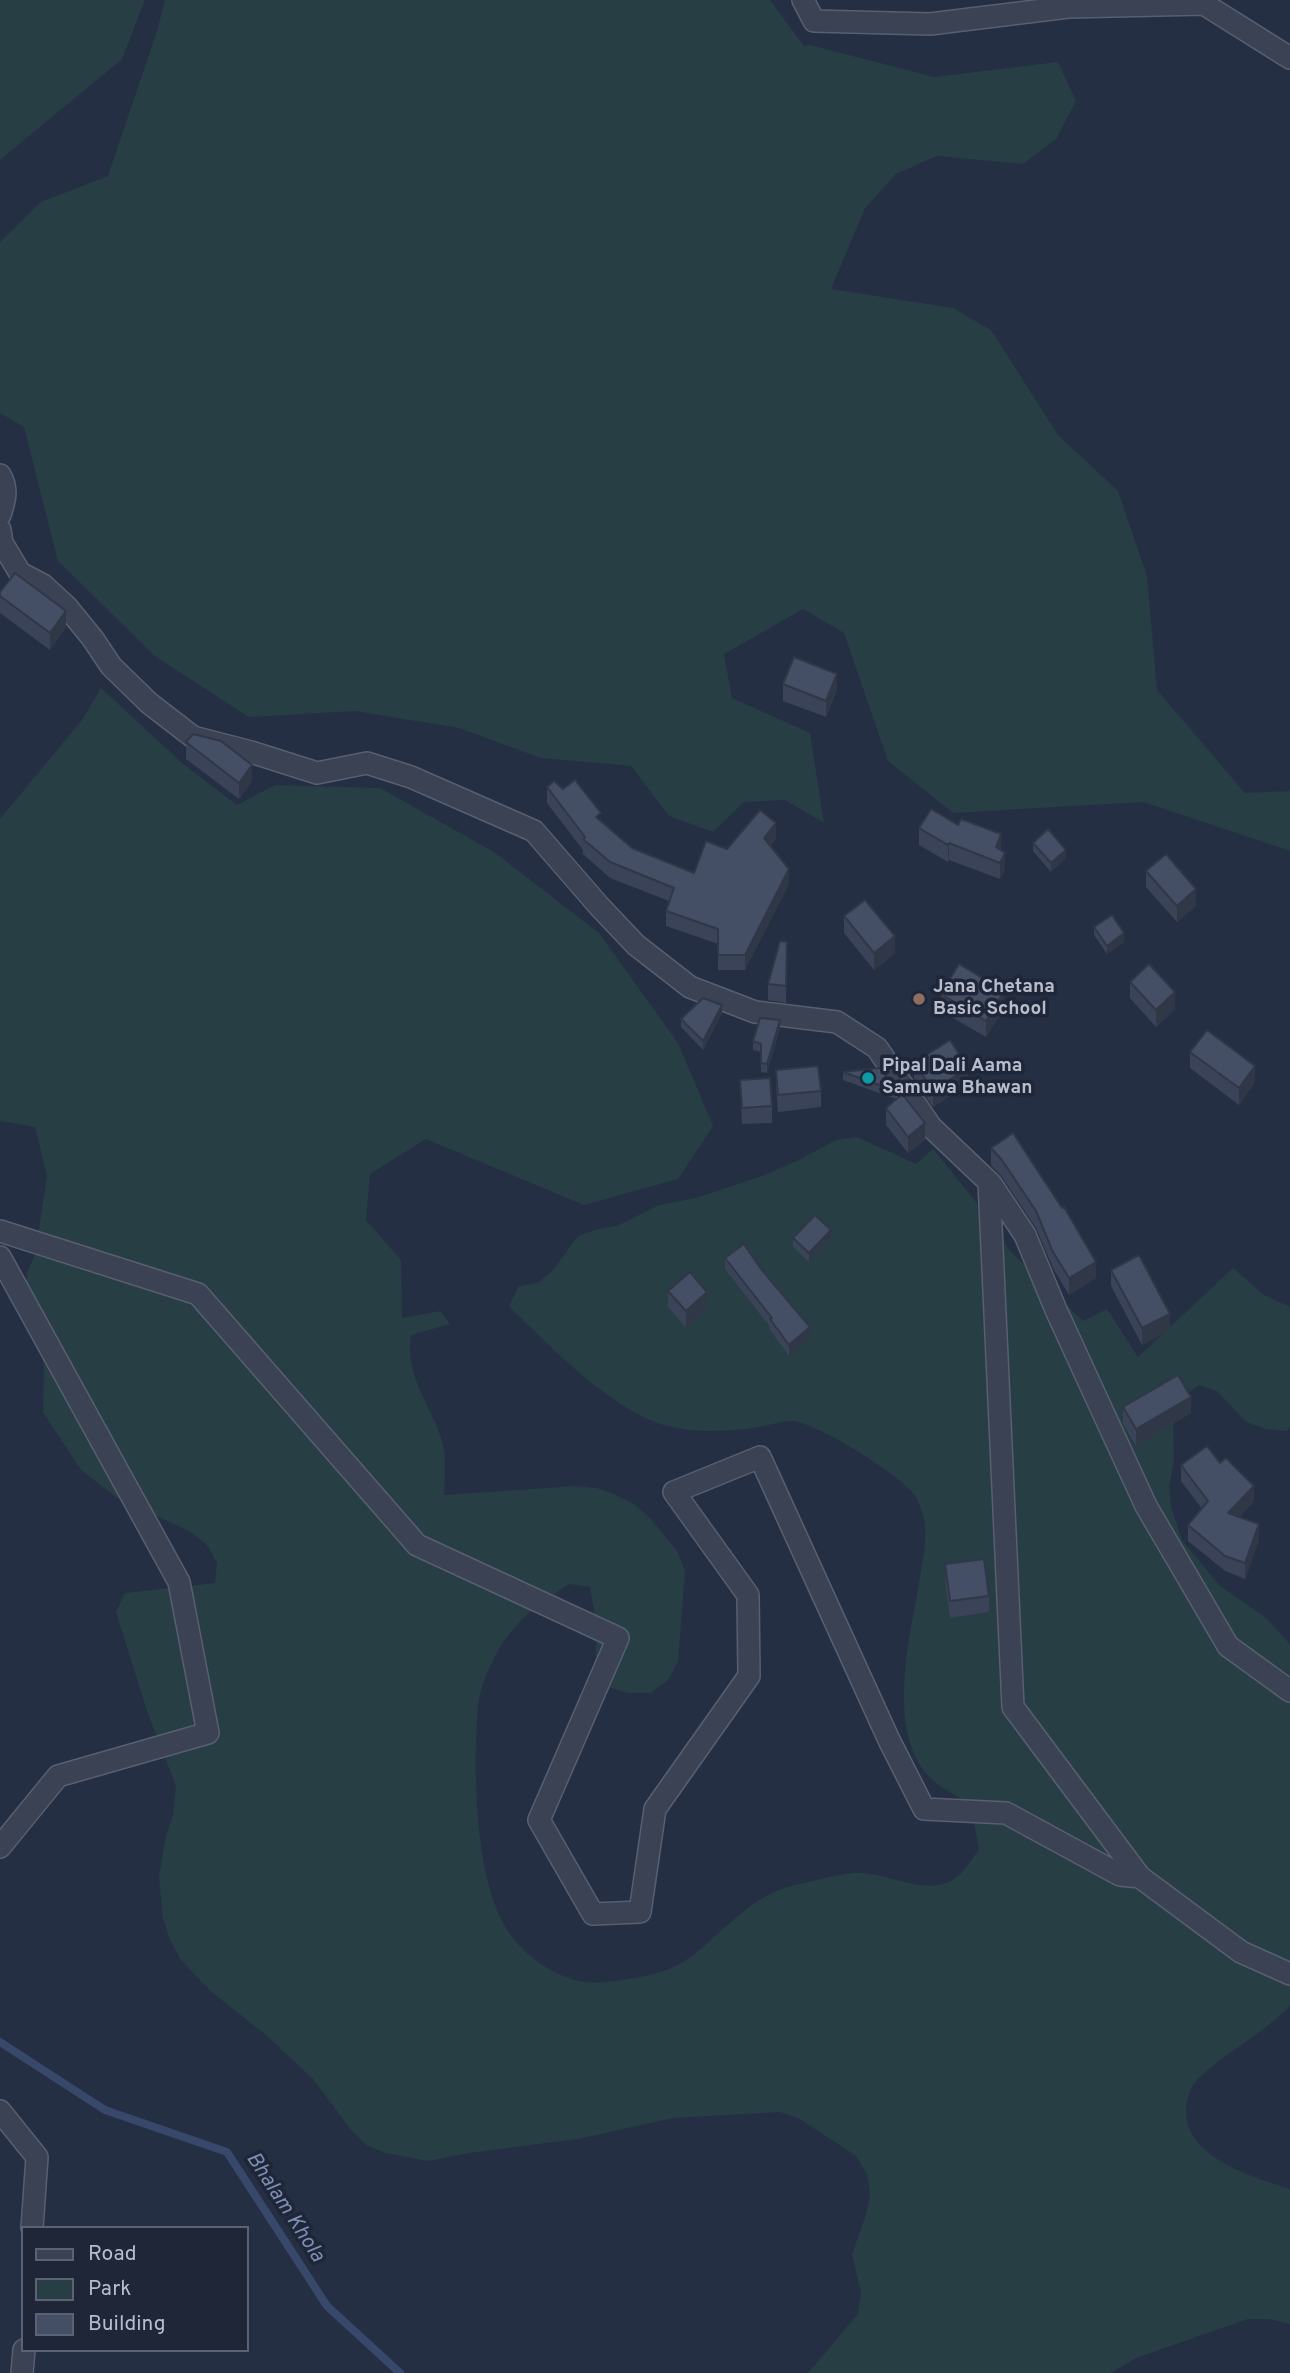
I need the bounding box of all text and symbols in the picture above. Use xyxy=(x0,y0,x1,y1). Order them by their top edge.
place label: Jana Chetana Basic School xyxy=(933,977,1055,1021)
marker: Jana Chetana Basic School xyxy=(911,991,927,1007)
place label: Pipal Dali Aama Samuwa Bhawan xyxy=(882,1056,1032,1100)
marker: Pipal Dali Aama Samuwa Bhawan xyxy=(860,1070,876,1086)
water label: Bhalam Khola xyxy=(239,2148,329,2268)
legend xyxy=(21,2226,248,2352)
text: Road xyxy=(88,2241,137,2268)
text: Park xyxy=(88,2276,131,2303)
text: Building xyxy=(88,2311,166,2338)

